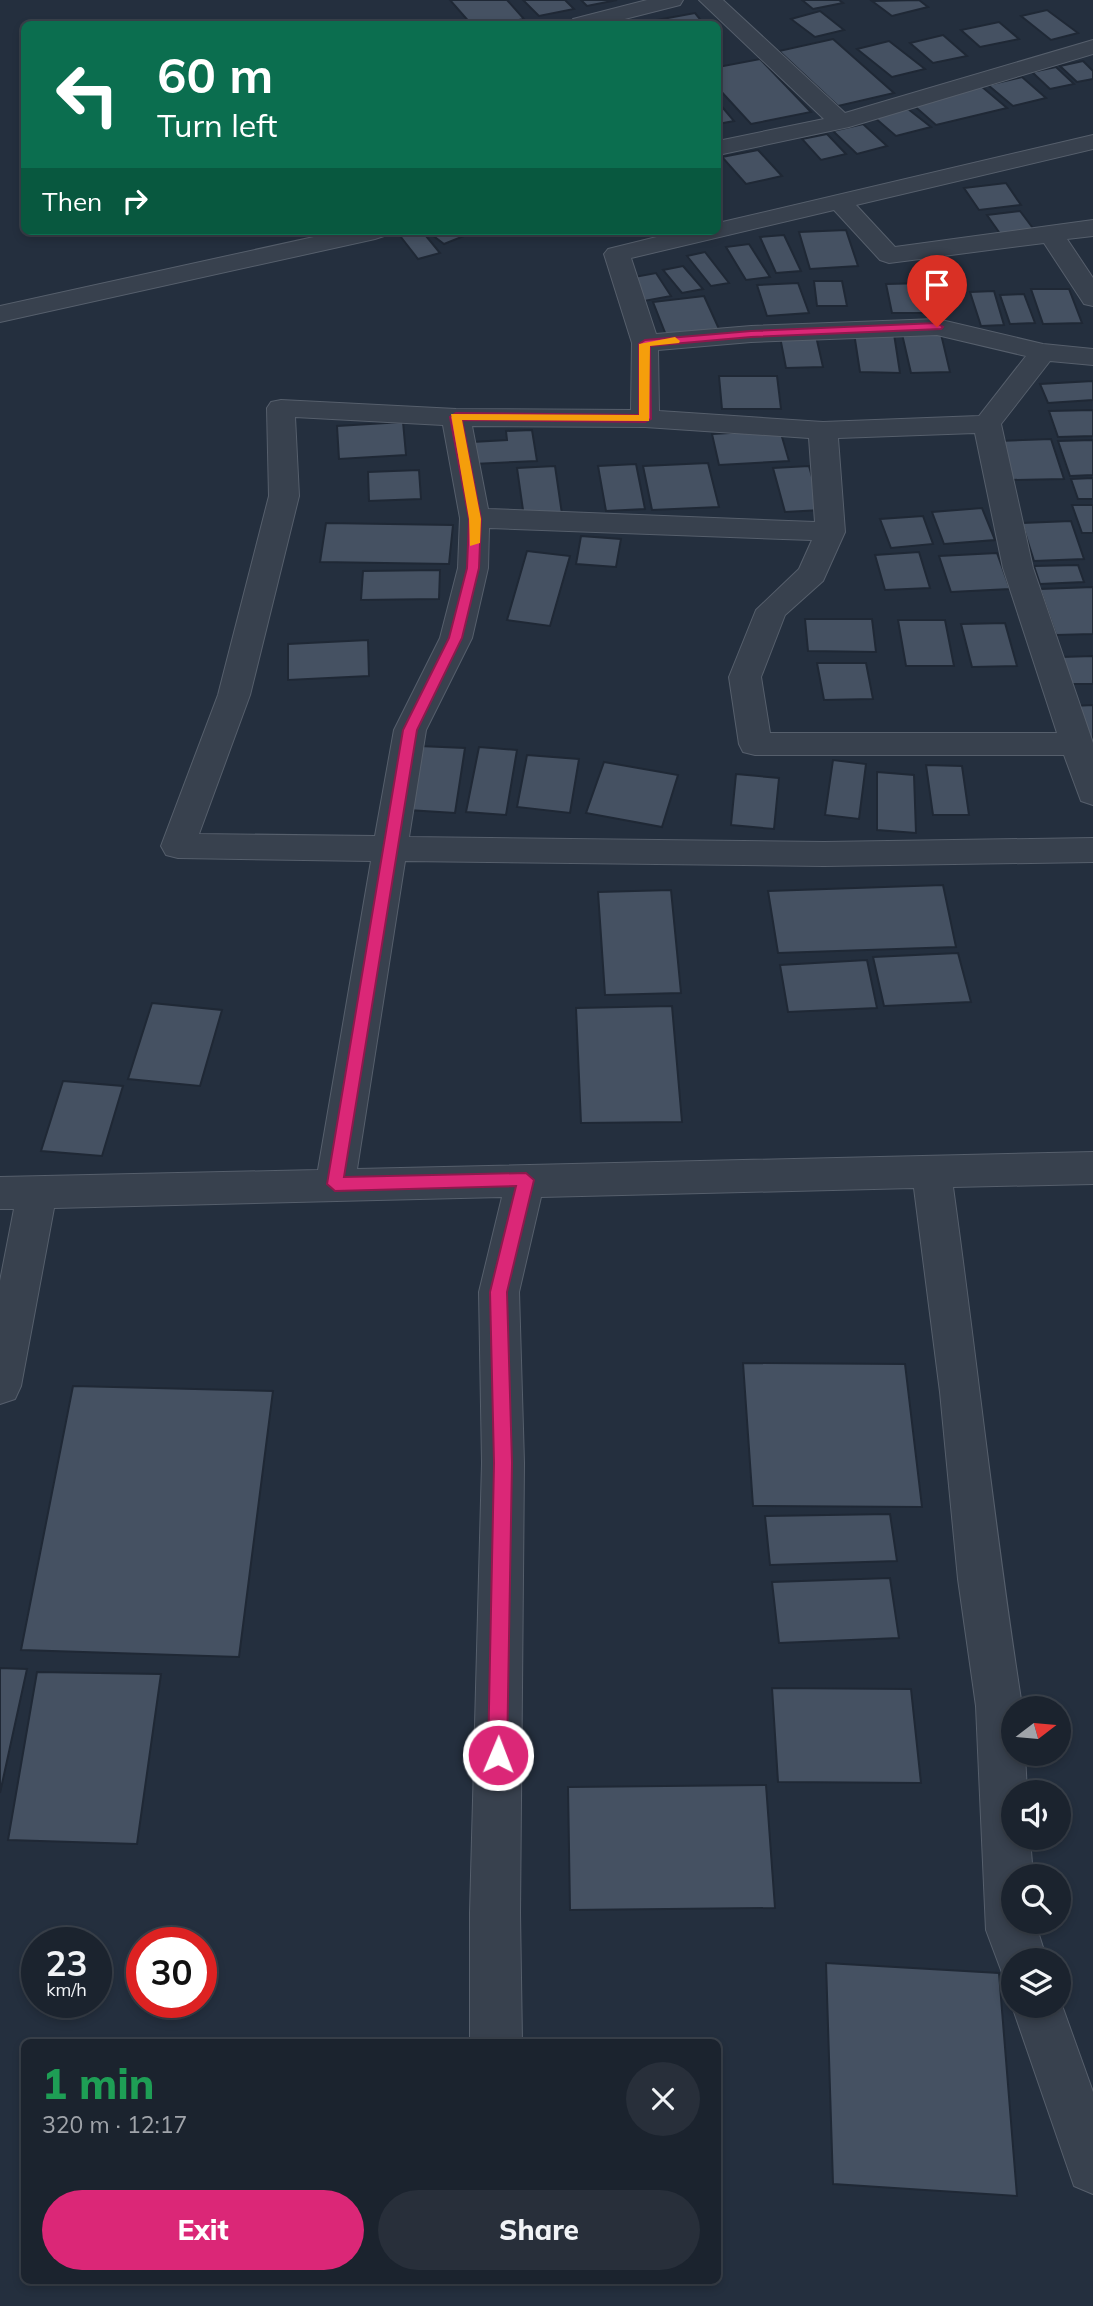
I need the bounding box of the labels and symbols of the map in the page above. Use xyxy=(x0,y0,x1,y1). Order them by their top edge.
pin xyxy=(907,255,967,327)
north arrow xyxy=(1001,1696,1071,1766)
position arrow xyxy=(461,1718,535,1792)
speed limit sign: 30 xyxy=(126,1927,217,2018)

